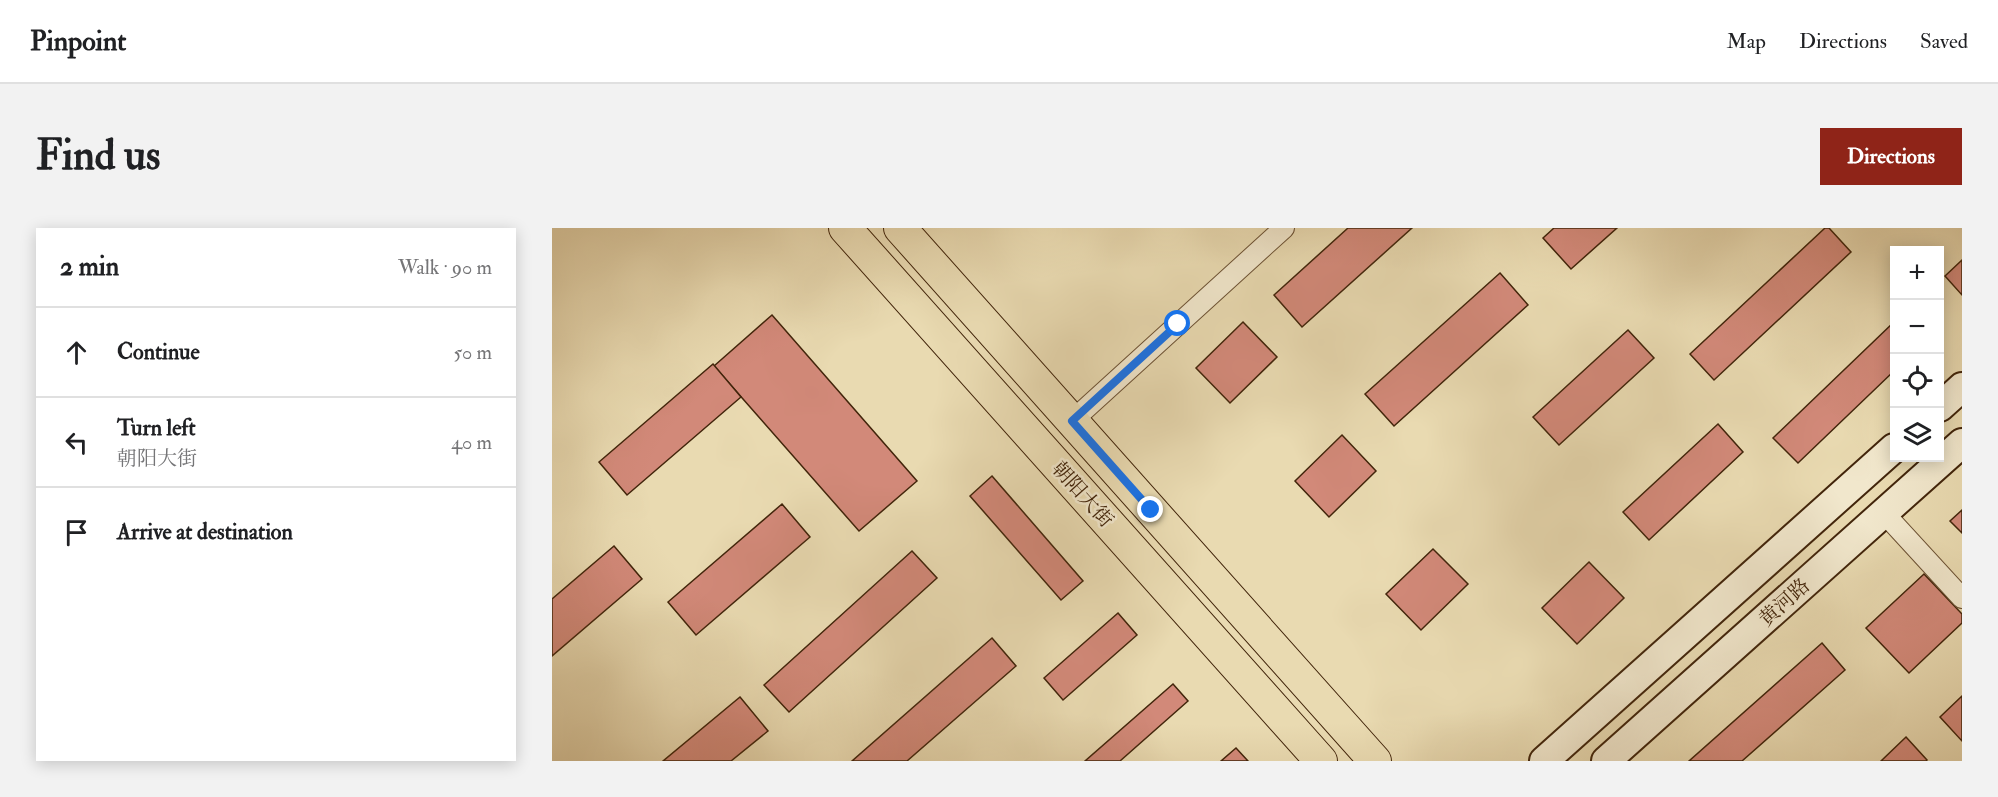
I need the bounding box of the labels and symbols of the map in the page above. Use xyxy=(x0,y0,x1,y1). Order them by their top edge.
route start xyxy=(1164,310,1190,336)
street label: 朝阳大街 xyxy=(1047,456,1119,532)
route end xyxy=(1137,496,1163,522)
street label: 黄河路 xyxy=(1754,573,1815,632)

